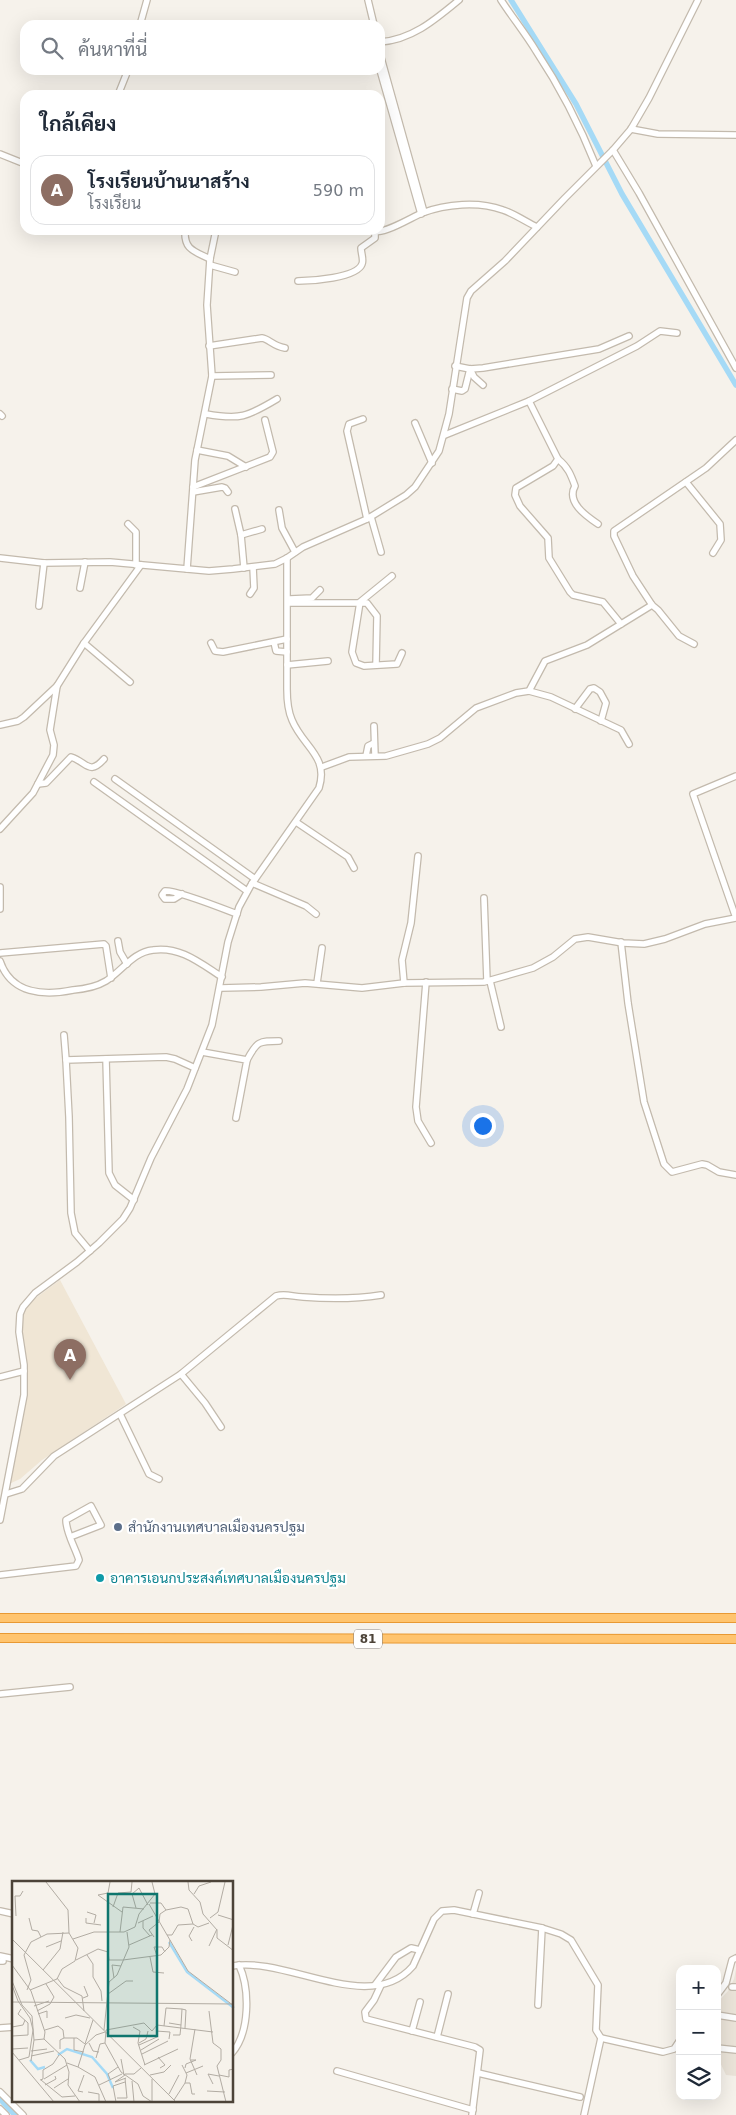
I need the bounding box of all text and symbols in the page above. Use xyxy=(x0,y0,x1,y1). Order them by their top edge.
search box xyxy=(20,20,385,75)
icon: search xyxy=(38,34,66,62)
text: ค้นหาที่นี่ xyxy=(78,38,147,60)
text: ใกล้เคียง xyxy=(40,112,116,136)
text: โรงเรียนบ้านนาสร้าง xyxy=(88,170,250,192)
text: A xyxy=(51,181,63,200)
text: 590 m xyxy=(313,181,364,200)
text: โรงเรียน xyxy=(88,194,141,213)
your location xyxy=(470,1113,496,1139)
pin: A xyxy=(54,1339,86,1380)
place label: สำนักงานเทศบาลเมืองนครปฐม xyxy=(128,1518,305,1536)
marker: สำนักงานเทศบาลเมืองนครปฐม xyxy=(112,1521,124,1533)
place label: อาคารเอนกประสงค์เทศบาลเมืองนครปฐม xyxy=(110,1569,346,1587)
marker: อาคารเอนกประสงค์เทศบาลเมืองนครปฐม xyxy=(94,1572,106,1584)
road number: 81 xyxy=(354,1630,382,1648)
inset map xyxy=(12,1881,234,2102)
map controls xyxy=(676,1965,721,2100)
button: + xyxy=(676,1965,721,2010)
button: − xyxy=(676,2010,721,2055)
button: layers xyxy=(676,2055,721,2100)

